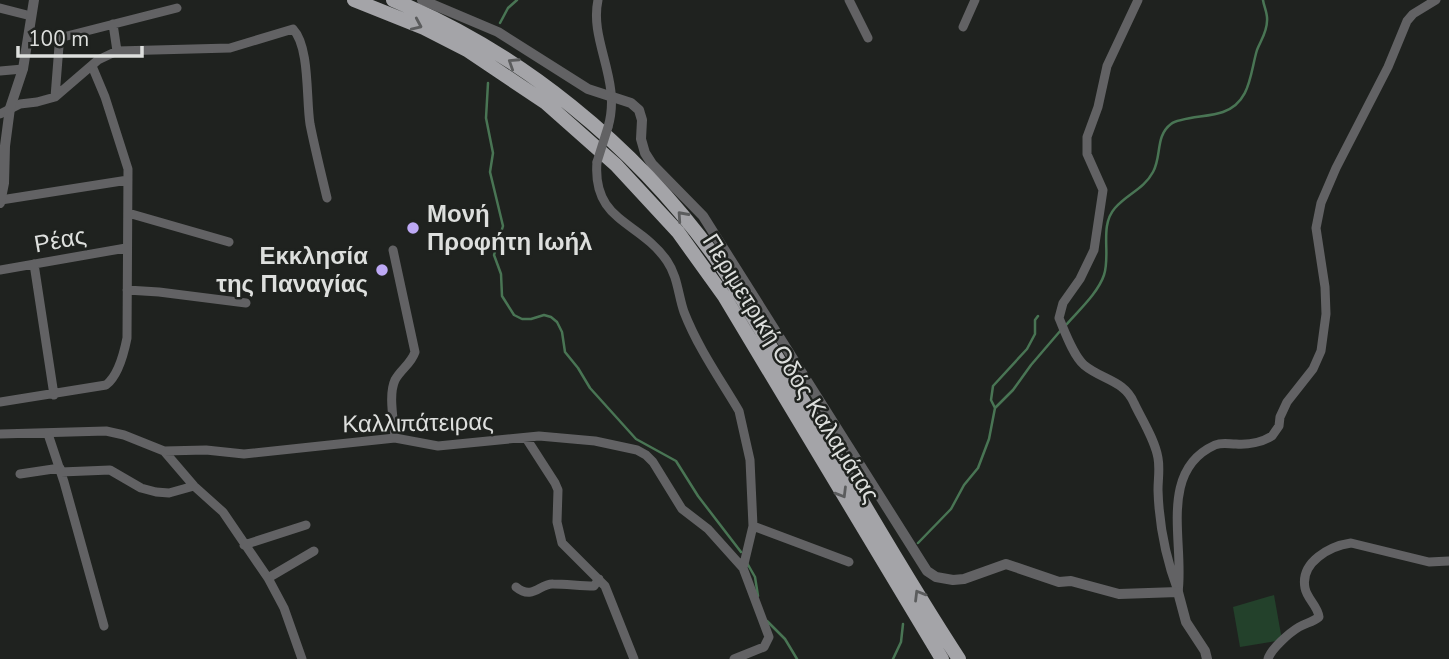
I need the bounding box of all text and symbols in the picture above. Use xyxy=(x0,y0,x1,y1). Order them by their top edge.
scale bar xyxy=(18,14,142,58)
one-way arrow xyxy=(410,17,422,31)
text: 100 m xyxy=(28,25,89,53)
one-way arrow xyxy=(508,59,521,72)
place label: Μονή Προφήτη Ιωήλ xyxy=(427,198,592,258)
one-way arrow xyxy=(677,211,690,224)
street label: Ρέας xyxy=(32,220,88,260)
marker: Μονή Προφήτη Ιωήλ xyxy=(405,220,421,236)
street label: Περιμετρική Οδός Καλαμάτας xyxy=(695,228,887,508)
place label: Εκκλησία της Παναγίας xyxy=(216,240,368,300)
marker: Εκκλησία της Παναγίας xyxy=(374,262,390,278)
street label: Καλλιπάτειρας xyxy=(342,406,494,440)
one-way arrow xyxy=(834,486,847,499)
one-way arrow xyxy=(915,589,928,602)

